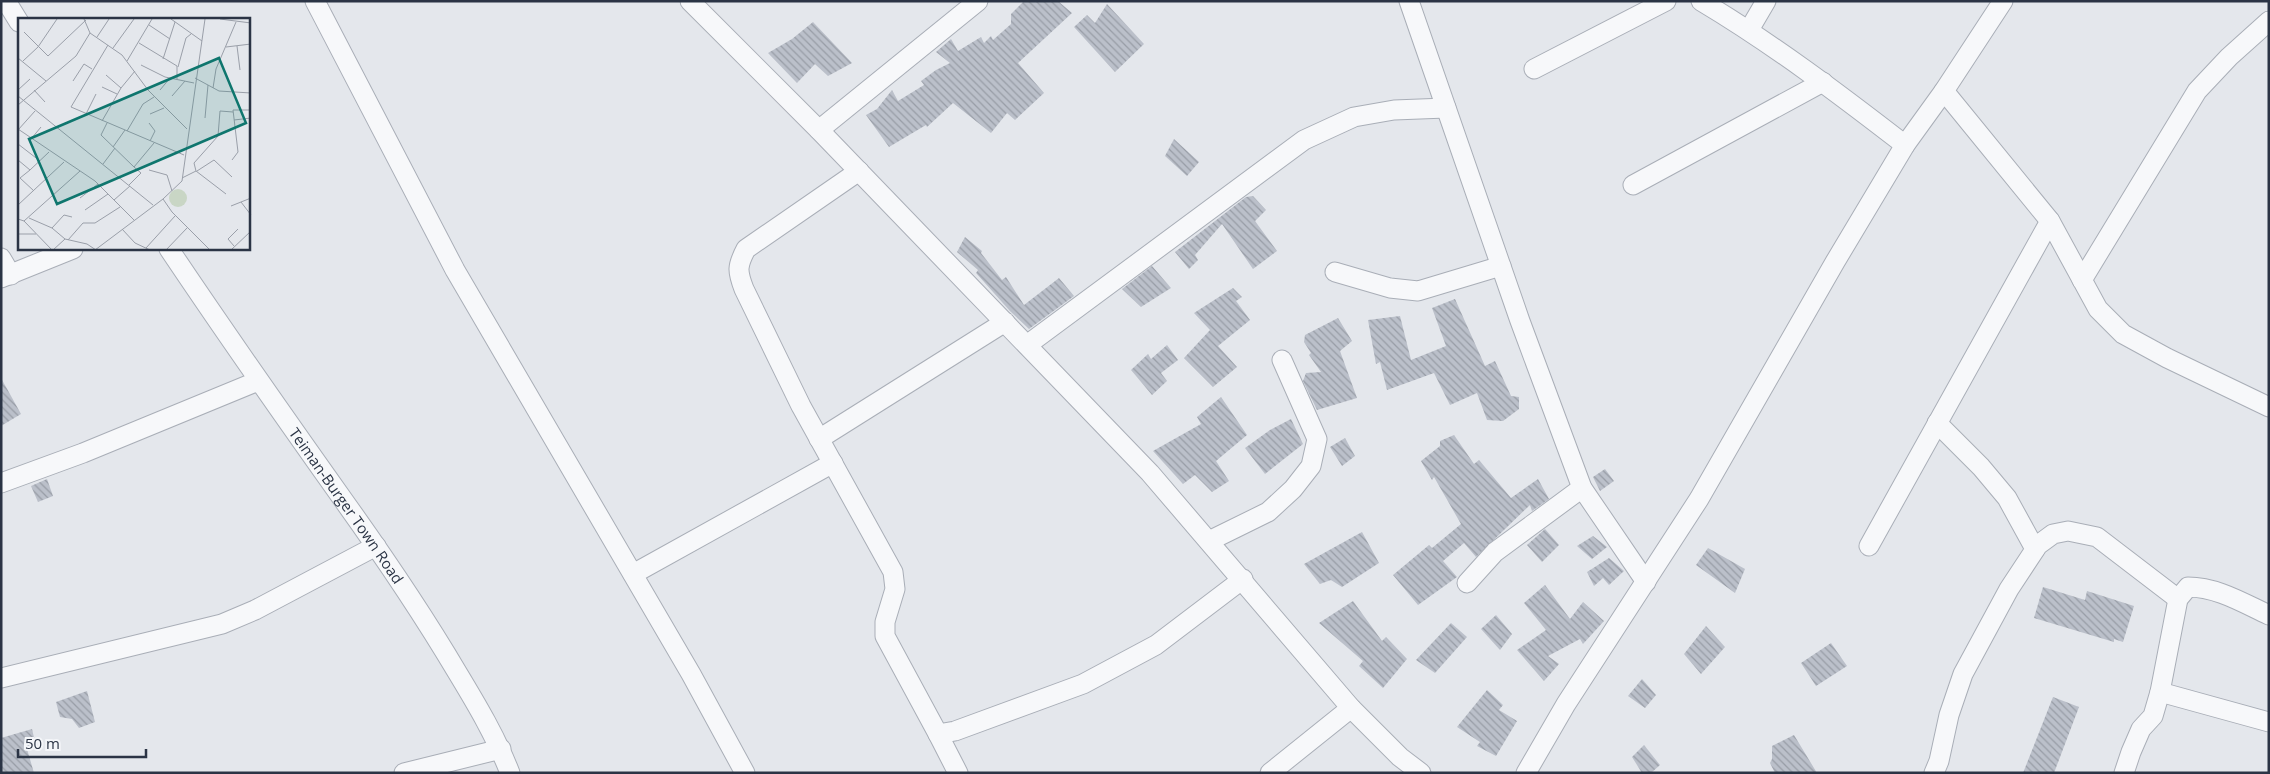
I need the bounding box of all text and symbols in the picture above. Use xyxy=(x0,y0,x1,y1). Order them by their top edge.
inset map xyxy=(18,18,250,250)
street label: Teiman-Burger Town Road xyxy=(285,424,408,587)
scale bar xyxy=(18,726,145,758)
text: 50 m xyxy=(25,733,60,753)

